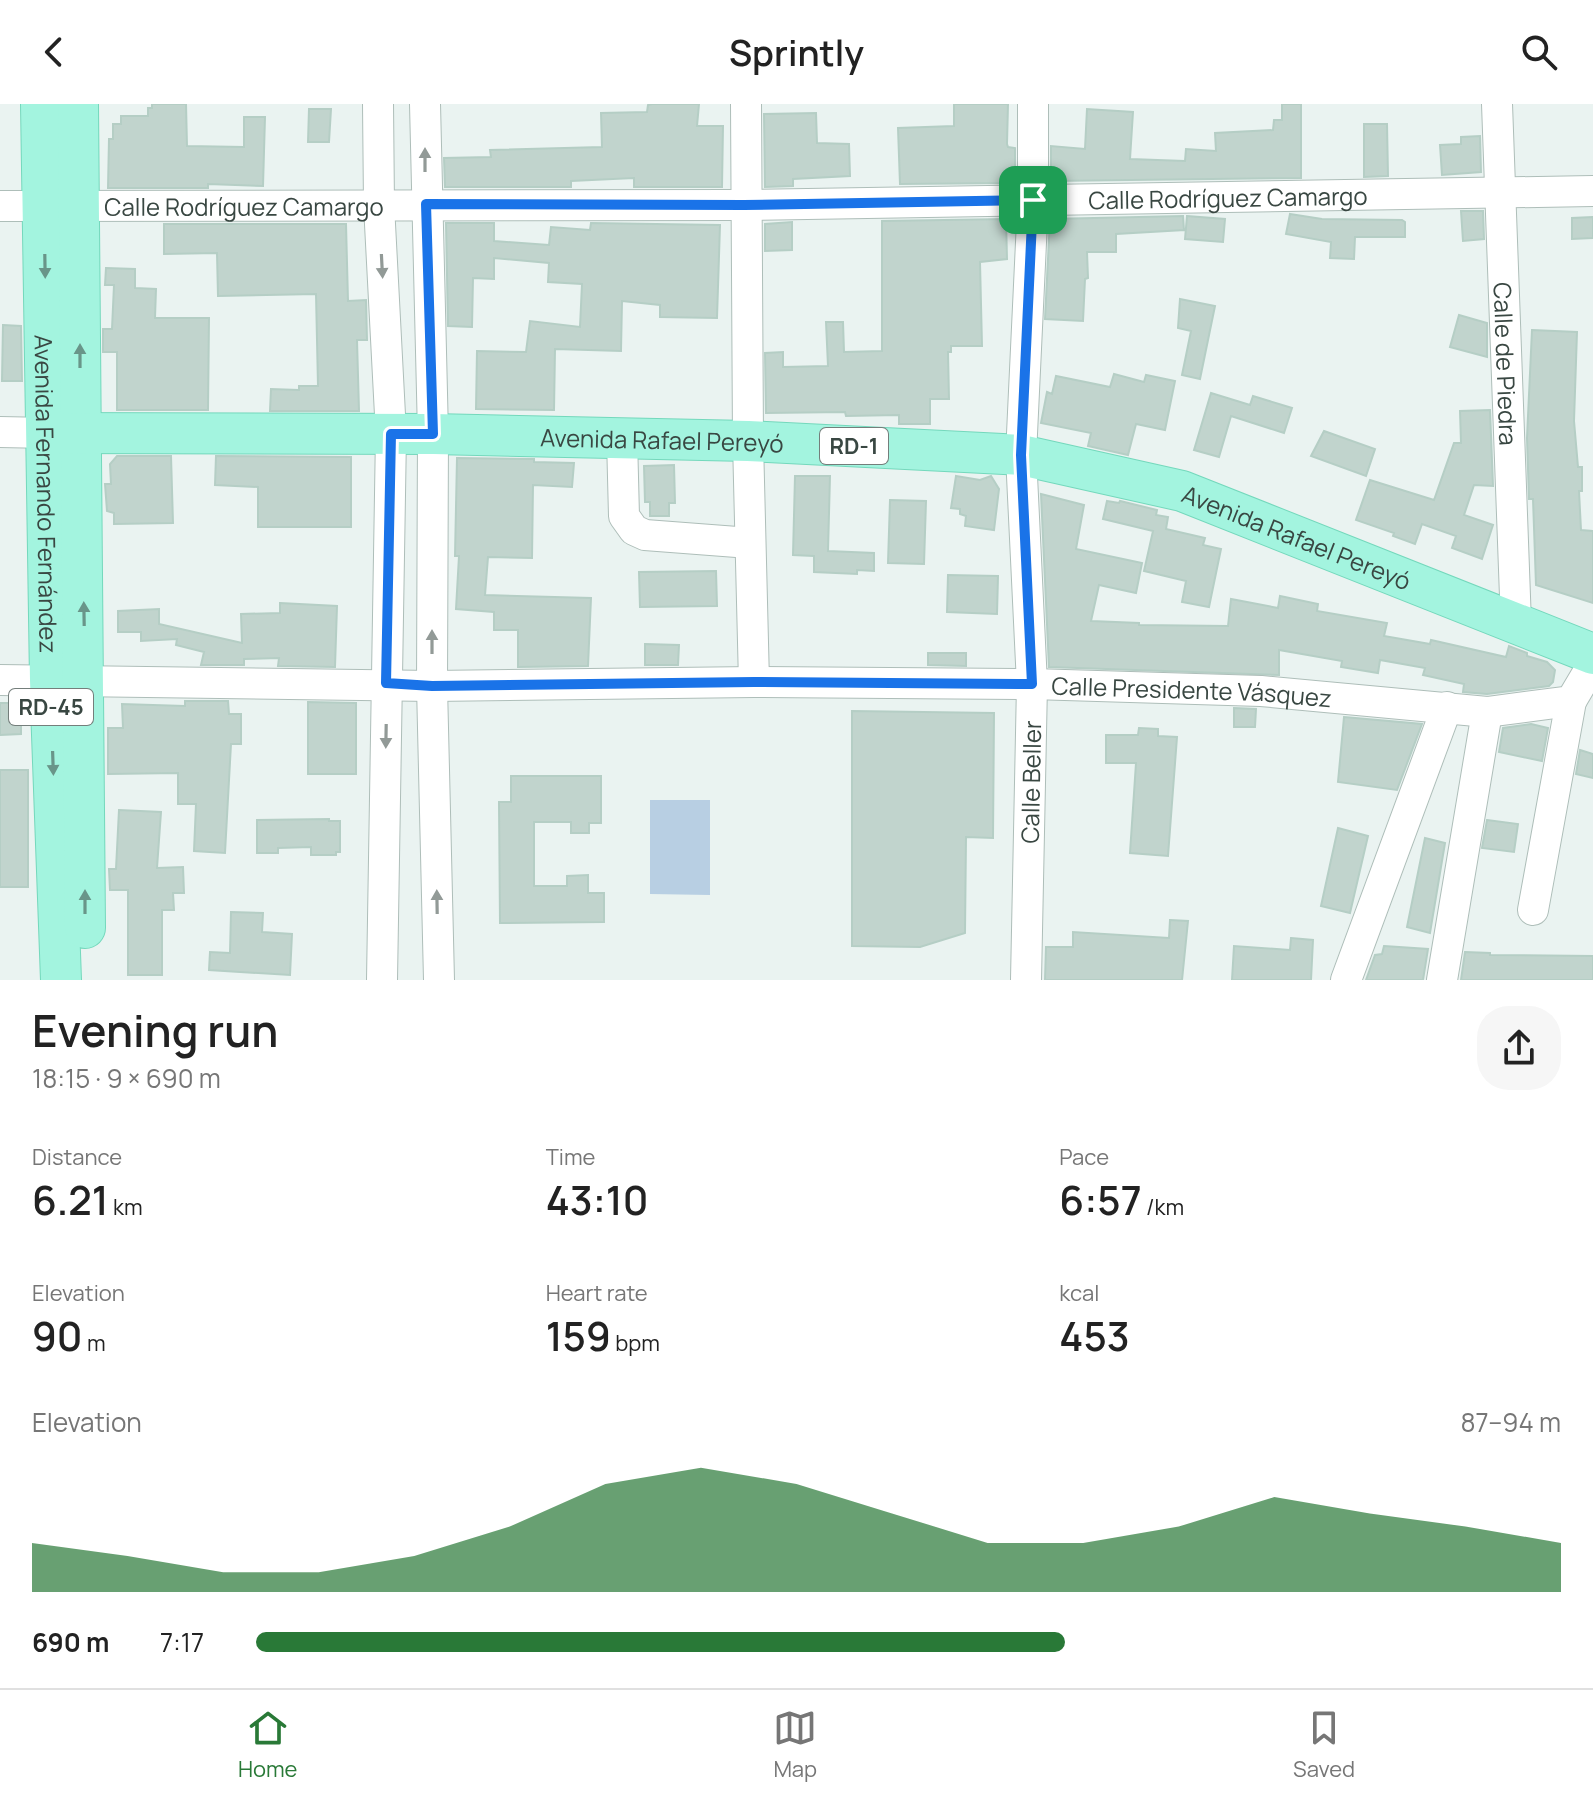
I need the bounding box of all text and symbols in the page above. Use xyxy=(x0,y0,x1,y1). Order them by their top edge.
text: Sprintly xyxy=(729,28,864,77)
icon: back xyxy=(32,30,76,74)
icon: search xyxy=(1517,30,1561,74)
one-way arrow xyxy=(419,147,432,172)
pin xyxy=(999,166,1067,234)
icon: arrive xyxy=(1011,178,1055,222)
street label: Calle Rodríguez Camargo xyxy=(1088,178,1368,216)
street label: Calle Rodríguez Camargo xyxy=(104,189,384,222)
one-way arrow xyxy=(39,254,51,279)
one-way arrow xyxy=(376,254,389,279)
street label: Calle de Piedra xyxy=(1487,281,1526,446)
street label: Avenida Fernando Fernández xyxy=(28,334,66,653)
one-way arrow xyxy=(74,343,86,368)
street label: Avenida Rafael Pereyó xyxy=(540,420,784,459)
road number: RD-1 xyxy=(820,428,888,464)
street label: Avenida Rafael Pereyó xyxy=(1178,476,1416,597)
one-way arrow xyxy=(77,601,90,626)
one-way arrow xyxy=(426,629,438,654)
street label: Calle Presidente Vásquez xyxy=(1051,668,1333,714)
road number: RD-45 xyxy=(9,689,93,725)
street label: Calle Beller xyxy=(1012,720,1048,844)
one-way arrow xyxy=(380,724,392,749)
one-way arrow xyxy=(47,751,59,776)
one-way arrow xyxy=(79,889,91,914)
one-way arrow xyxy=(431,889,443,914)
text: Evening run xyxy=(32,1000,278,1060)
button: share xyxy=(1477,1006,1561,1090)
text: 18:15 · 9 × 690 m xyxy=(32,1060,221,1096)
text: Distance xyxy=(32,1142,122,1172)
text: Time xyxy=(546,1142,595,1172)
text: Pace xyxy=(1059,1142,1109,1172)
text: 6.21 xyxy=(32,1172,109,1227)
text: 43:10 xyxy=(546,1172,648,1227)
text: 6:57 xyxy=(1059,1172,1142,1227)
text: km xyxy=(109,1192,143,1222)
text: /km xyxy=(1142,1192,1184,1222)
text: Elevation xyxy=(32,1278,125,1308)
text: Heart rate xyxy=(546,1278,648,1308)
text: kcal xyxy=(1059,1278,1099,1308)
text: 90 xyxy=(32,1308,83,1363)
text: 159 xyxy=(546,1308,611,1363)
text: 453 xyxy=(1059,1308,1130,1363)
text: m xyxy=(83,1328,106,1358)
text: bpm xyxy=(611,1328,660,1358)
text: Elevation xyxy=(32,1404,142,1440)
text: 87–94 m xyxy=(1460,1404,1561,1440)
text: 690 m xyxy=(32,1624,109,1660)
text: 7:17 xyxy=(160,1624,204,1660)
tab: Home xyxy=(238,1706,297,1784)
tab: Map xyxy=(773,1706,817,1784)
tab: Saved xyxy=(1293,1706,1355,1784)

